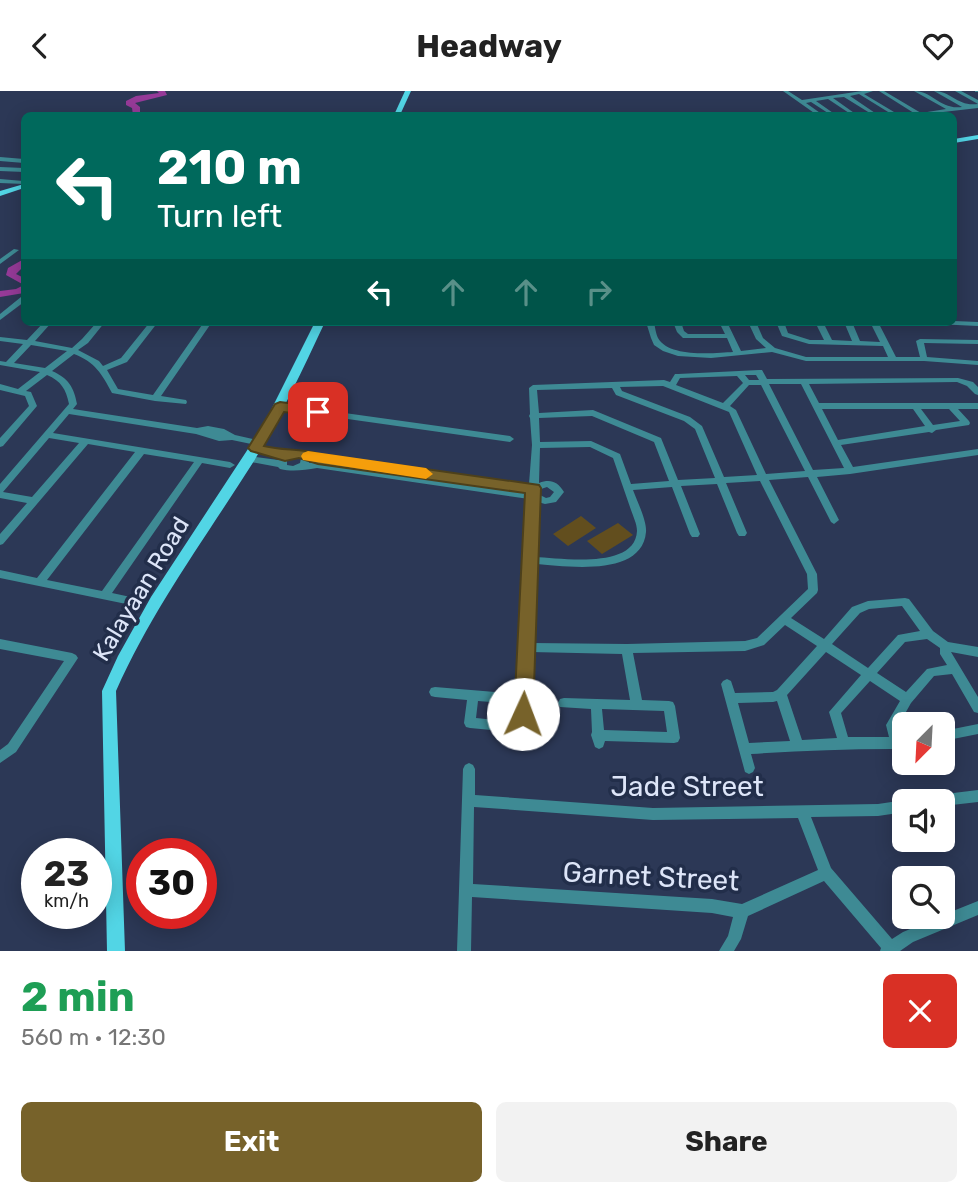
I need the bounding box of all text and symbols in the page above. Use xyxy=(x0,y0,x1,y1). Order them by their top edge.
icon: back xyxy=(21,27,59,65)
text: Headway xyxy=(416,27,562,65)
icon: heart xyxy=(919,27,957,65)
text: 210 m xyxy=(157,138,302,196)
icon: left xyxy=(42,140,133,231)
text: Turn left xyxy=(157,197,282,235)
icon: left xyxy=(361,273,399,311)
icon: ahead xyxy=(434,273,472,311)
icon: ahead xyxy=(507,273,545,311)
icon: right xyxy=(580,273,618,311)
pin xyxy=(288,382,348,442)
icon: arrive xyxy=(299,393,337,431)
street label: Kalayaan Road xyxy=(87,512,195,666)
position arrow xyxy=(486,677,560,751)
north arrow xyxy=(892,712,956,775)
map controls xyxy=(892,712,955,929)
street label: Jade Street xyxy=(610,770,764,803)
button: sound xyxy=(892,789,955,852)
speed limit sign: 30 xyxy=(126,838,217,929)
text: 23 xyxy=(44,853,89,895)
street label: Garnet Street xyxy=(562,855,740,898)
button: search xyxy=(892,866,955,929)
text: km/h xyxy=(44,890,89,912)
text: 2 min xyxy=(21,972,135,1022)
button: close xyxy=(883,974,957,1048)
text: 560 m · 12:30 xyxy=(21,1023,166,1051)
button: Exit xyxy=(21,1102,482,1182)
button: Share xyxy=(496,1102,957,1182)

